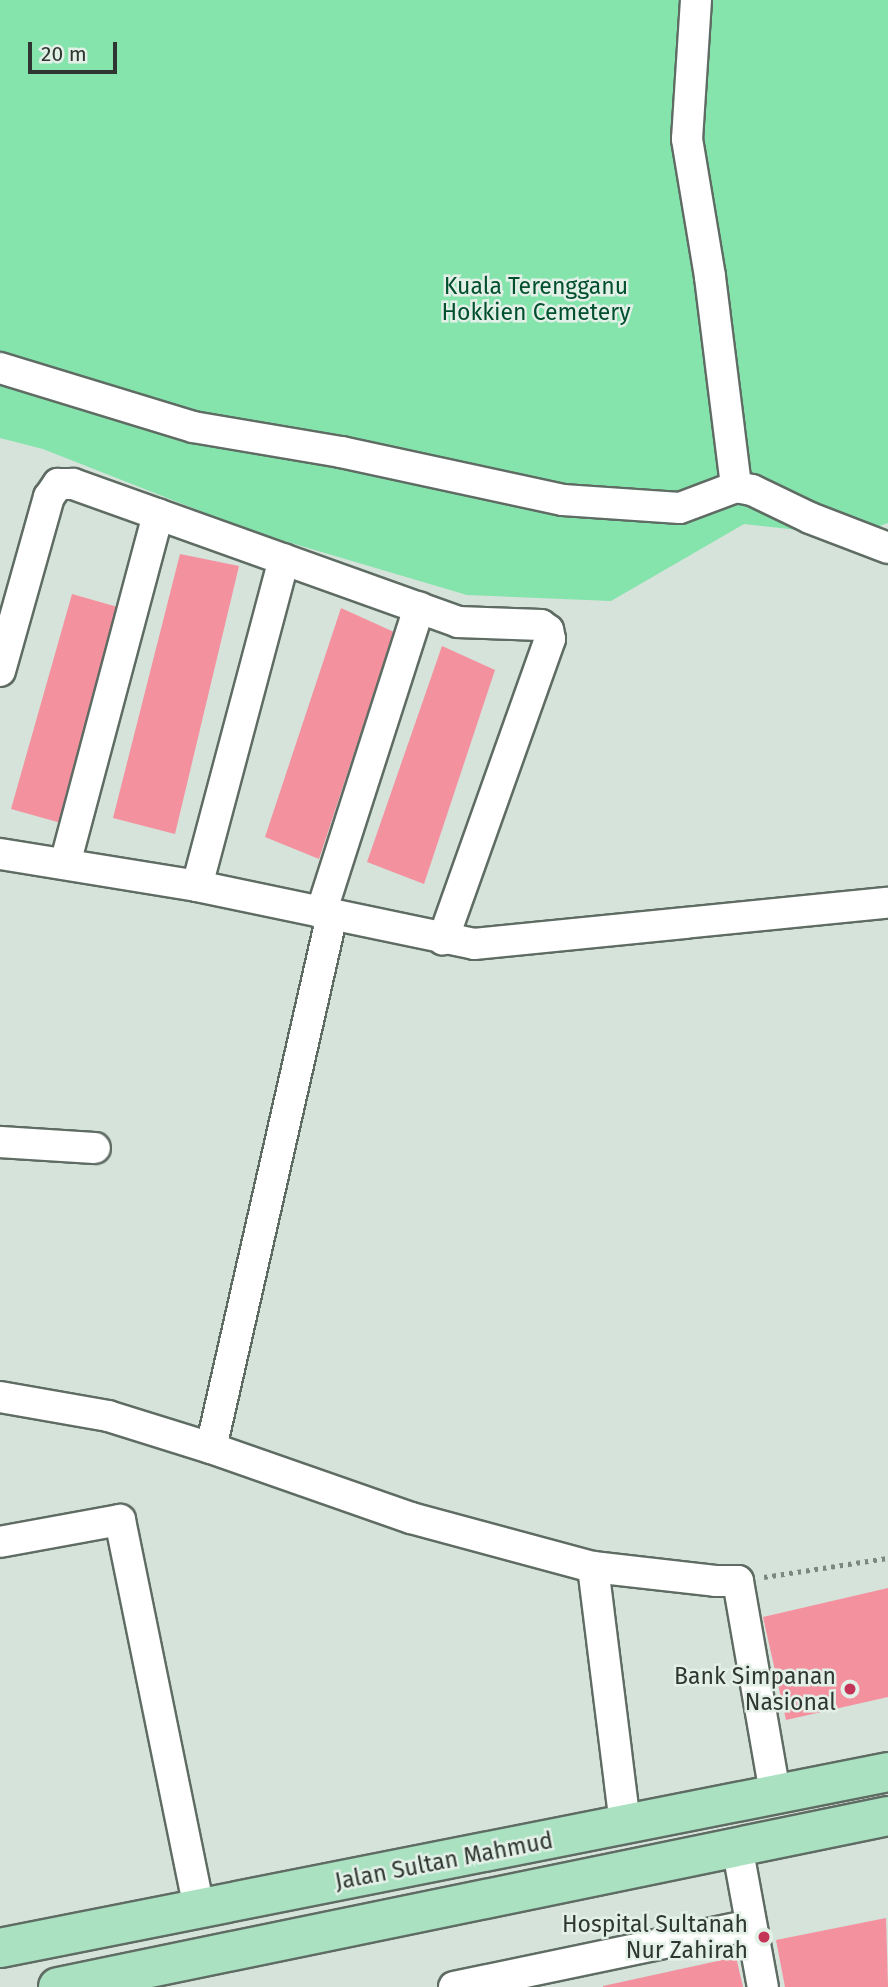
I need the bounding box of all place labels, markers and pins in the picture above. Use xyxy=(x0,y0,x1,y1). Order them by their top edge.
place label: Bank Simpanan Nasional xyxy=(674,1662,836,1716)
marker: Bank Simpanan Nasional xyxy=(842,1681,858,1697)
place label: Hospital Sultanah Nur Zahirah xyxy=(562,1910,748,1964)
marker: Hospital Sultanah Nur Zahirah xyxy=(754,1927,774,1947)

